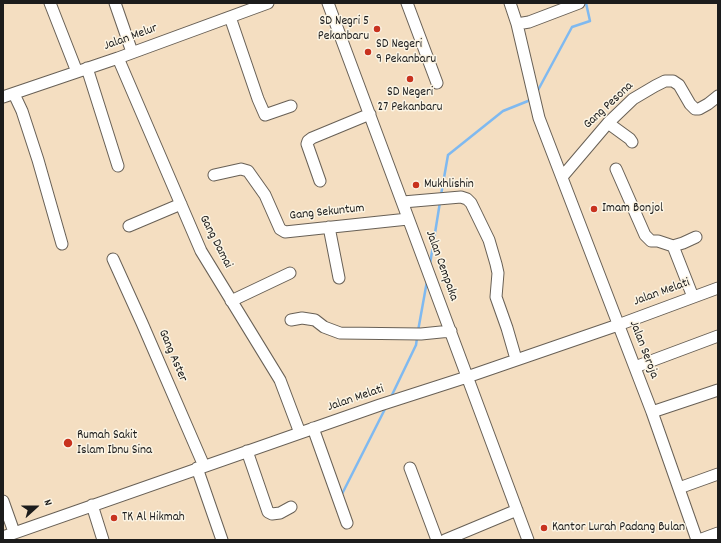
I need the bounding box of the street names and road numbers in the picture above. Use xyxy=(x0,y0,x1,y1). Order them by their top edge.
street label: Jalan Melur xyxy=(102,21,160,55)
street label: Gang Pesona xyxy=(581,79,637,133)
street label: Gang Sekuntum xyxy=(289,201,365,225)
street label: Gang Damai xyxy=(195,213,235,271)
street label: Jalan Cempaka xyxy=(421,229,461,303)
street label: Jalan Melati xyxy=(632,276,692,310)
street label: Jalan Seroja xyxy=(625,319,661,381)
street label: Gang Aster xyxy=(154,328,190,384)
street label: Jalan Melati xyxy=(326,382,386,416)

